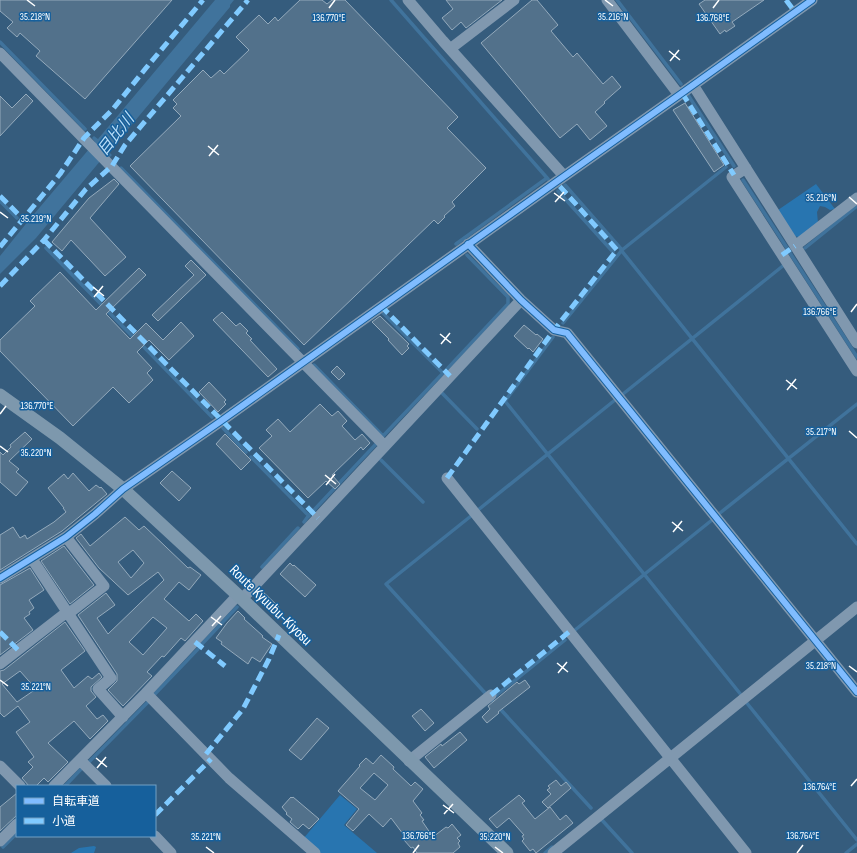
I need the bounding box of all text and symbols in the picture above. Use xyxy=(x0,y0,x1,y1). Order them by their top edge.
text: 35.218°N xyxy=(20,11,50,23)
text: 35.216°N xyxy=(598,11,628,23)
text: 136.770°E xyxy=(313,12,345,24)
text: 136.768°E xyxy=(696,12,730,24)
water label: 目比川 xyxy=(94,109,140,160)
text: 35.216°N xyxy=(806,192,836,204)
text: 35.219°N xyxy=(21,213,51,225)
text: 136.766°E xyxy=(803,306,837,318)
text: 136.770°E xyxy=(21,400,53,412)
text: 35.217°N xyxy=(806,426,836,438)
text: 35.220°N xyxy=(20,447,52,459)
street label: Route Kyuubu-Kiyosu xyxy=(225,561,316,650)
text: 35.218°N xyxy=(806,660,836,672)
text: 35.221°N xyxy=(21,681,51,693)
text: 136.764°E xyxy=(804,781,836,793)
legend xyxy=(16,785,156,837)
text: 自転車道 xyxy=(52,794,100,809)
text: 小道 xyxy=(52,814,76,829)
text: 136.766°E xyxy=(402,830,436,842)
text: 136.764°E xyxy=(787,830,819,842)
text: 35.221°N xyxy=(191,831,221,843)
text: 35.220°N xyxy=(479,831,511,843)

